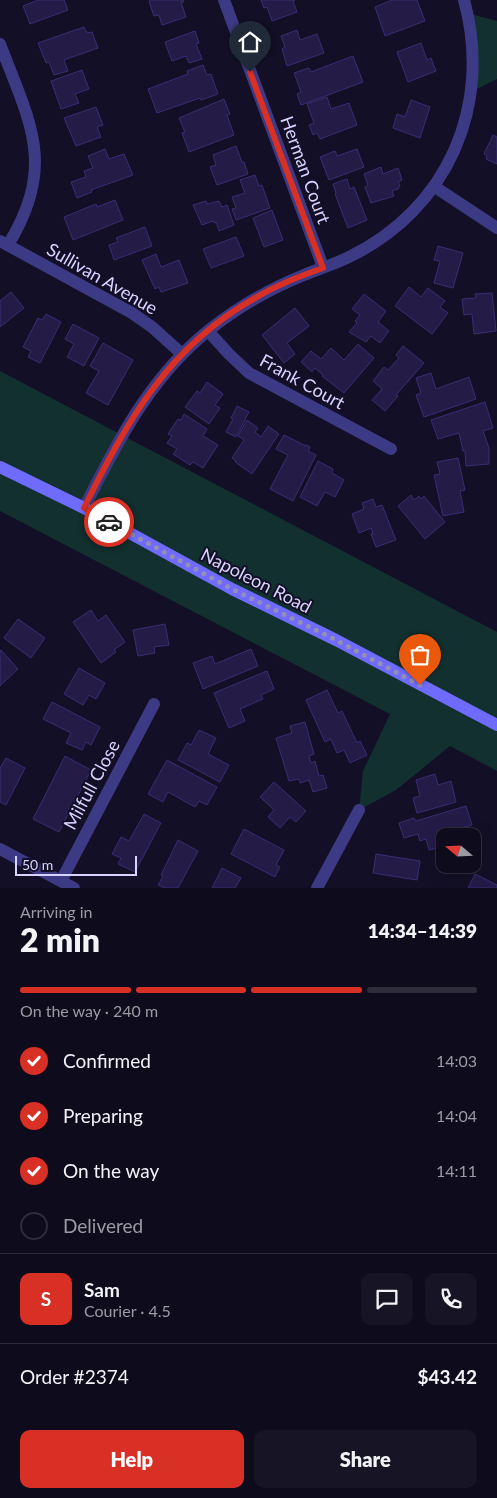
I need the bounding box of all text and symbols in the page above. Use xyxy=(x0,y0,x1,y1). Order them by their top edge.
pin xyxy=(229,21,271,72)
icon: home xyxy=(236,28,264,56)
street label: Herman Court xyxy=(276,113,336,227)
street label: Sullivan Avenue xyxy=(43,238,162,319)
street label: Frank Court xyxy=(256,349,349,414)
courier xyxy=(84,497,134,547)
icon: car xyxy=(95,508,123,536)
street label: Napoleon Road xyxy=(197,543,315,617)
pin xyxy=(399,634,441,685)
icon: bag xyxy=(406,641,434,669)
street label: Milfull Close xyxy=(58,736,124,833)
north arrow xyxy=(436,828,481,872)
map controls xyxy=(436,828,481,873)
scale bar xyxy=(15,853,138,876)
text: 50 m xyxy=(22,856,53,873)
text: Arriving in xyxy=(20,902,93,921)
text: 14:34–14:39 xyxy=(368,919,477,942)
text: 2 min xyxy=(20,920,100,959)
text: On the way · 240 m xyxy=(20,1001,158,1020)
icon: check xyxy=(20,1047,48,1075)
text: Confirmed xyxy=(63,1049,151,1072)
text: 14:03 xyxy=(436,1051,477,1070)
icon: check xyxy=(20,1102,48,1130)
text: Preparing xyxy=(63,1104,143,1127)
text: 14:04 xyxy=(436,1106,477,1125)
icon: check xyxy=(20,1157,48,1185)
text: On the way xyxy=(63,1159,159,1182)
text: 14:11 xyxy=(436,1161,477,1180)
text: Delivered xyxy=(63,1214,143,1237)
button: chat xyxy=(361,1273,413,1325)
button: phone xyxy=(425,1273,477,1325)
text: Sam xyxy=(84,1278,120,1301)
text: S xyxy=(41,1287,51,1310)
text: Courier · 4.5 xyxy=(84,1301,171,1320)
text: Order #2374 xyxy=(20,1365,129,1388)
text: $43.42 xyxy=(417,1365,477,1388)
button: Help xyxy=(20,1430,244,1488)
button: Share xyxy=(254,1430,477,1488)

